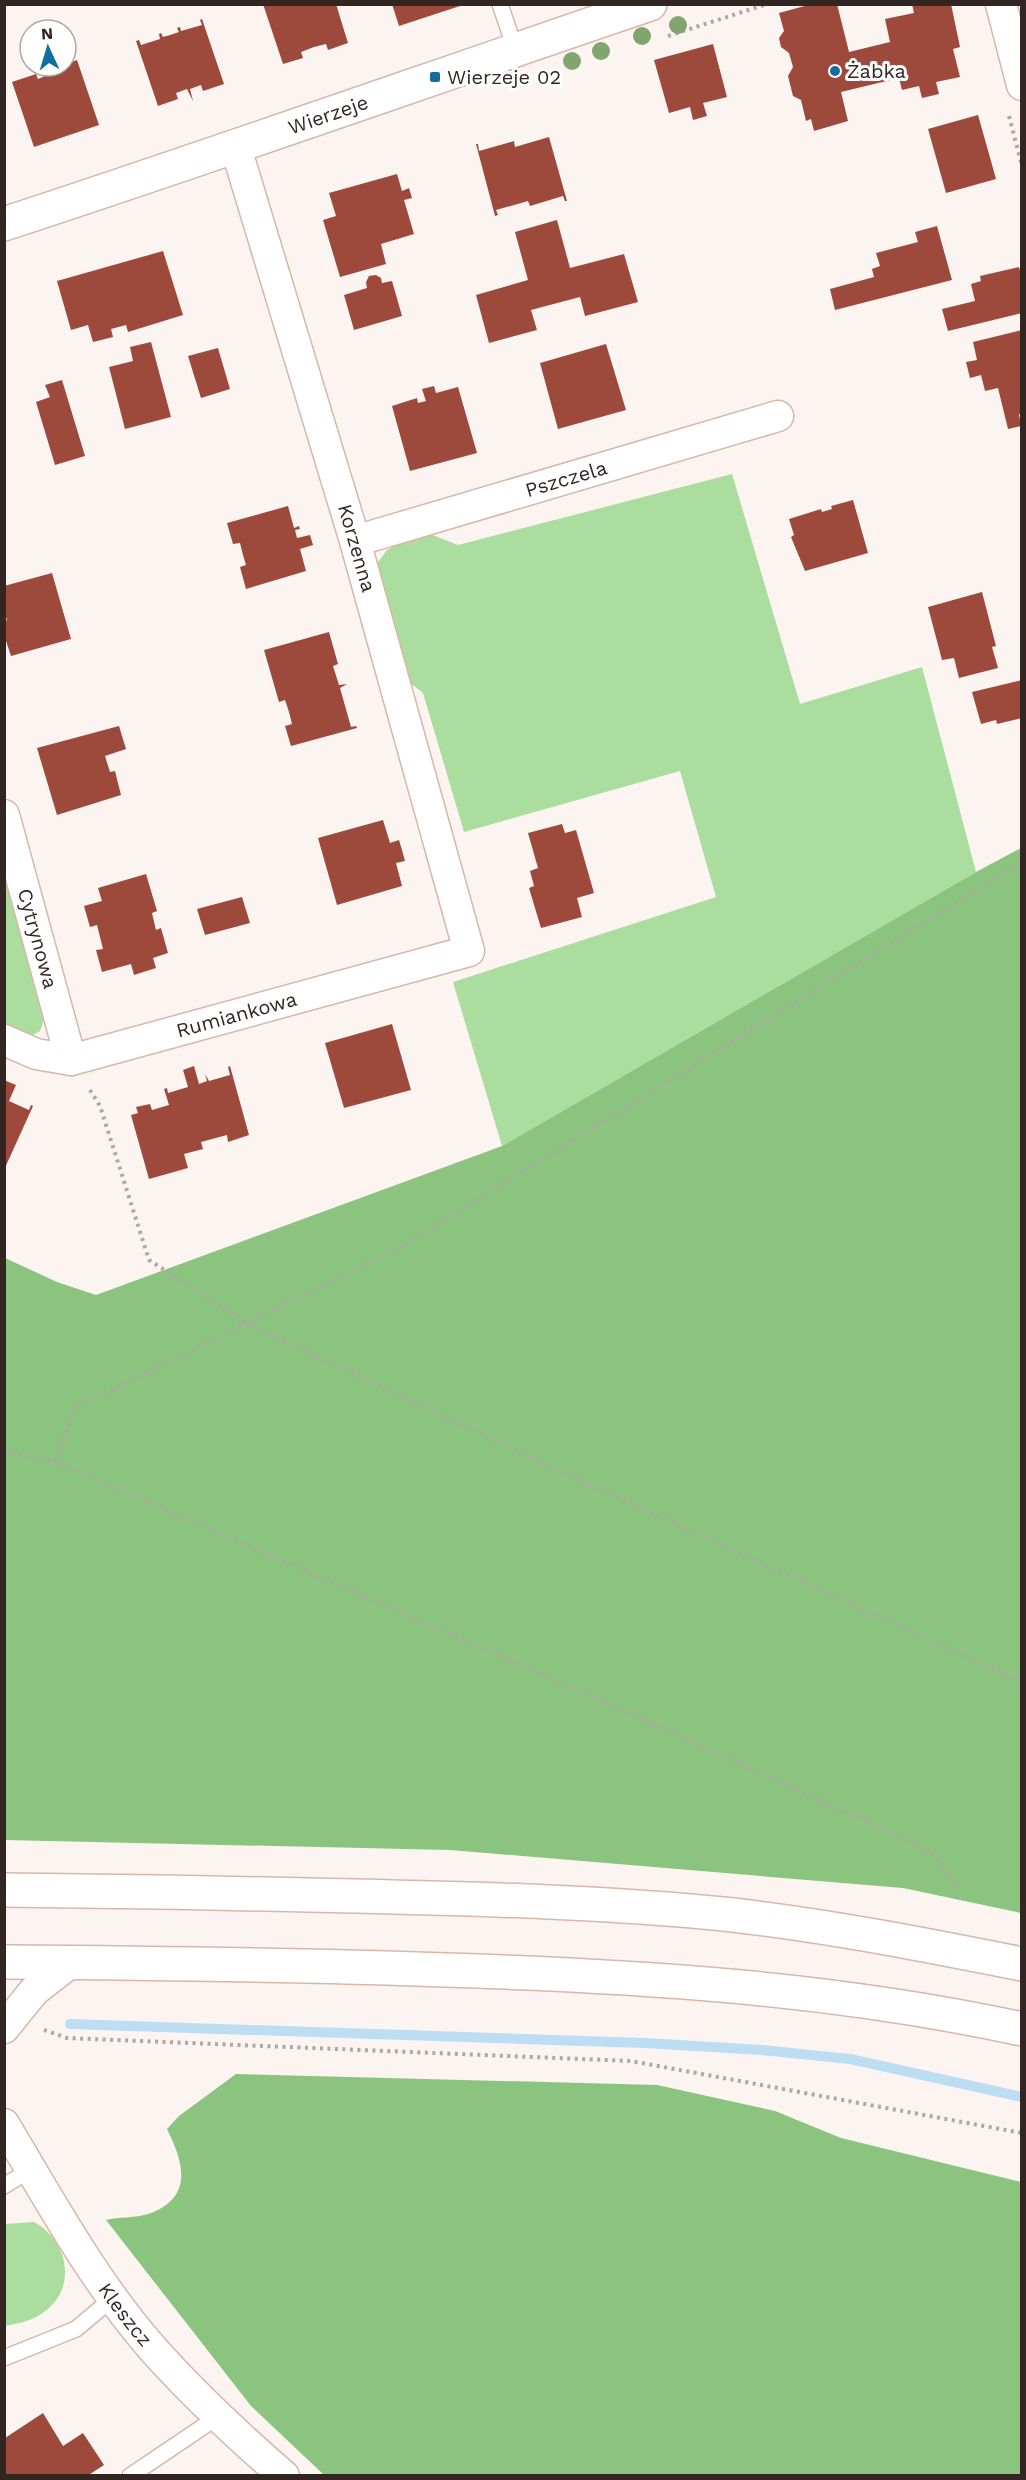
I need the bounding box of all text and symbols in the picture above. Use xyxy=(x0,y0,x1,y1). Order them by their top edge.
north arrow xyxy=(18,18,78,78)
text: N xyxy=(40,24,54,43)
place label: Żabka xyxy=(847,59,906,83)
marker: Żabka xyxy=(828,64,842,78)
place label: Wierzeje 02 xyxy=(447,65,561,89)
marker: Wierzeje 02 xyxy=(428,70,442,84)
street label: Wierzeje xyxy=(285,90,371,140)
street label: Pszczela xyxy=(522,455,610,502)
street label: Korzenna xyxy=(333,501,381,595)
street label: Cytrynowa xyxy=(13,886,63,991)
street label: Rumiankowa xyxy=(173,987,299,1043)
street label: Kleszcz xyxy=(93,2278,157,2351)

